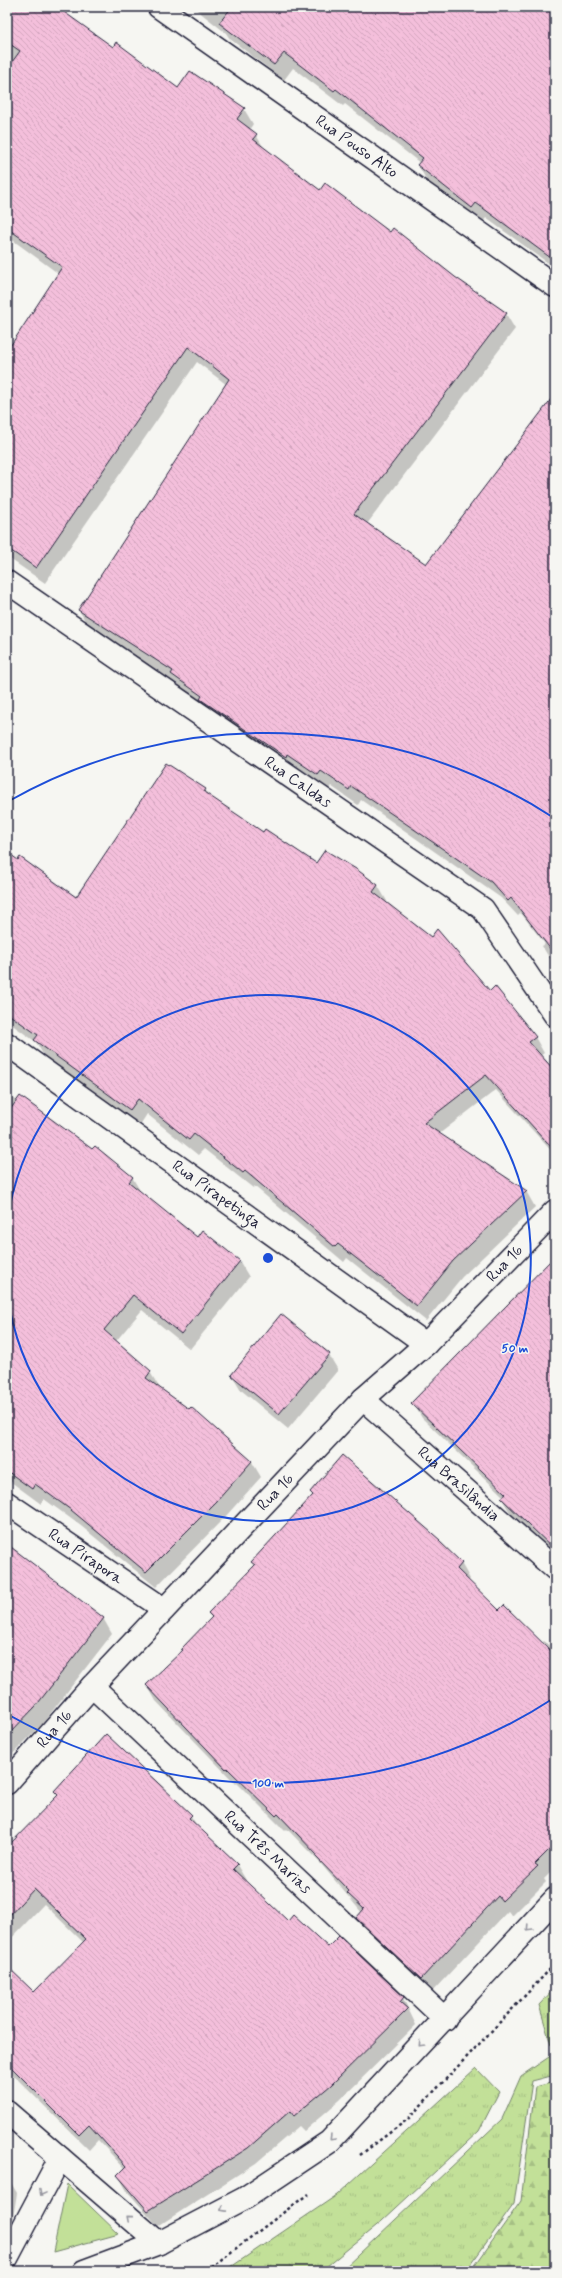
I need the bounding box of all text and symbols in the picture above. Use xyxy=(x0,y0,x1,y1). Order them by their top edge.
street label: Rua Pouso Alto xyxy=(311,110,403,183)
street label: Rua Caldas xyxy=(260,751,336,812)
street label: Rua Pirapetinga xyxy=(168,1155,266,1233)
street label: Rua 16 xyxy=(481,1240,528,1286)
centre of rings xyxy=(261,1251,275,1265)
text: 50 m xyxy=(502,1341,529,1357)
street label: Rua Brasilândia xyxy=(413,1442,505,1526)
street label: Rua 16 xyxy=(252,1468,298,1515)
street label: Rua Pirapora xyxy=(44,1523,128,1589)
street label: Rua 16 xyxy=(32,1705,77,1753)
text: 100 m xyxy=(252,1776,285,1792)
street label: Rua Três Marias xyxy=(220,1806,316,1898)
one-way arrow xyxy=(526,1923,533,1931)
one-way arrow xyxy=(418,2039,426,2047)
one-way arrow xyxy=(329,2134,337,2141)
one-way arrow xyxy=(39,2188,46,2196)
one-way arrow xyxy=(220,2204,228,2212)
one-way arrow xyxy=(126,2215,134,2222)

